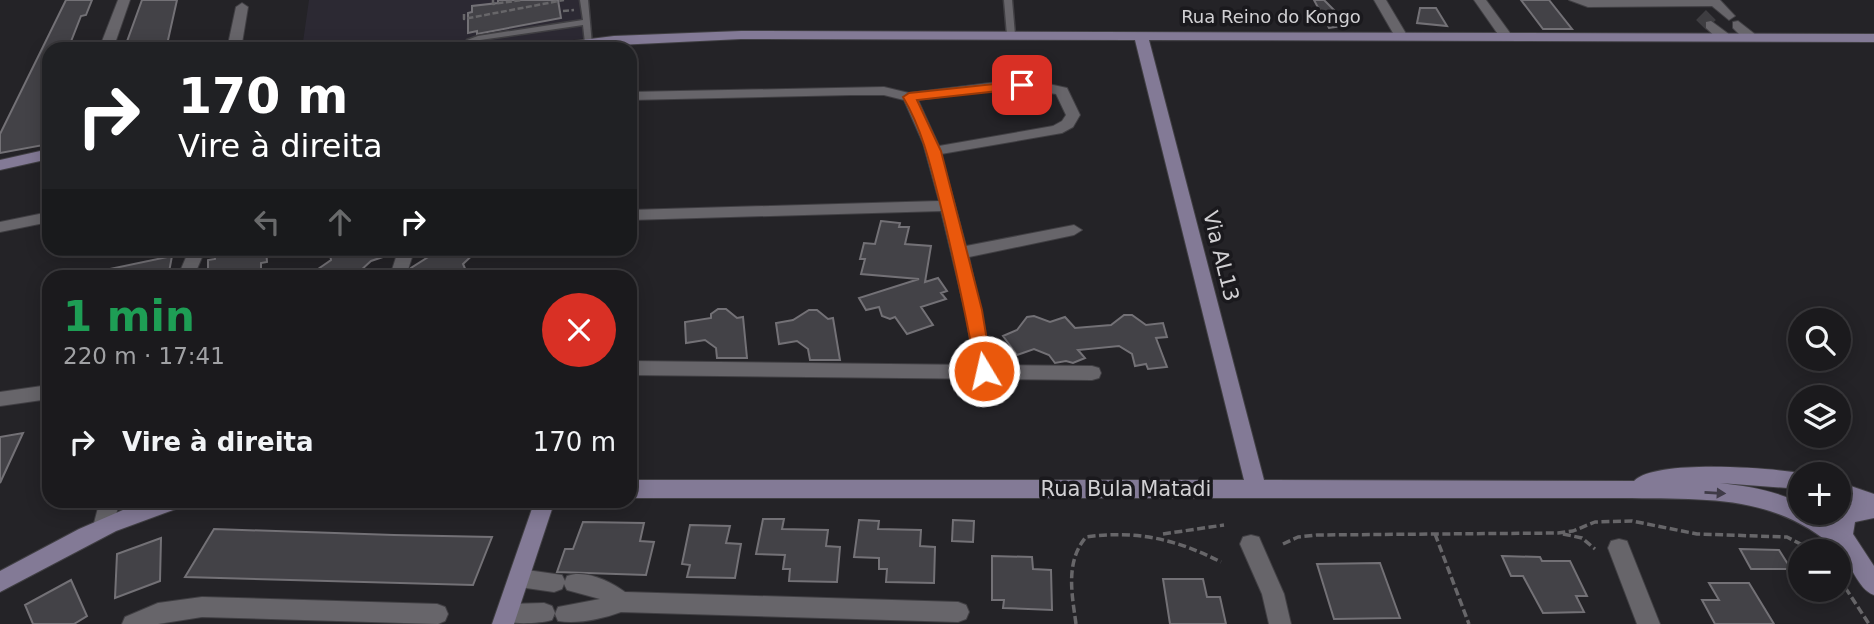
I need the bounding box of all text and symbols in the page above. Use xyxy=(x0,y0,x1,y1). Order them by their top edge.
street label: Rua Reino do Kongo xyxy=(1181,6,1361,27)
pin xyxy=(992,55,1052,115)
icon: arrive xyxy=(1003,66,1041,104)
text: 170 m xyxy=(178,68,348,125)
icon: right xyxy=(63,70,154,161)
text: Vire à direita xyxy=(178,127,383,165)
icon: left xyxy=(248,203,286,241)
icon: ahead xyxy=(321,203,359,241)
icon: right xyxy=(394,203,432,241)
street label: Via AL13 xyxy=(1198,208,1244,304)
text: 1 min xyxy=(63,292,195,341)
button: close xyxy=(542,293,616,367)
map controls xyxy=(1788,308,1851,602)
button: search xyxy=(1788,308,1851,371)
position arrow xyxy=(947,334,1021,408)
text: 220 m · 17:41 xyxy=(63,343,225,369)
button: layers xyxy=(1788,385,1851,448)
icon: right xyxy=(63,423,101,461)
text: Vire à direita xyxy=(122,427,314,457)
text: 170 m xyxy=(533,427,616,457)
button: + xyxy=(1788,462,1851,525)
street label: Rua Bula Matadi xyxy=(1041,477,1211,501)
one-way arrow xyxy=(1704,488,1726,499)
button: − xyxy=(1788,539,1851,602)

